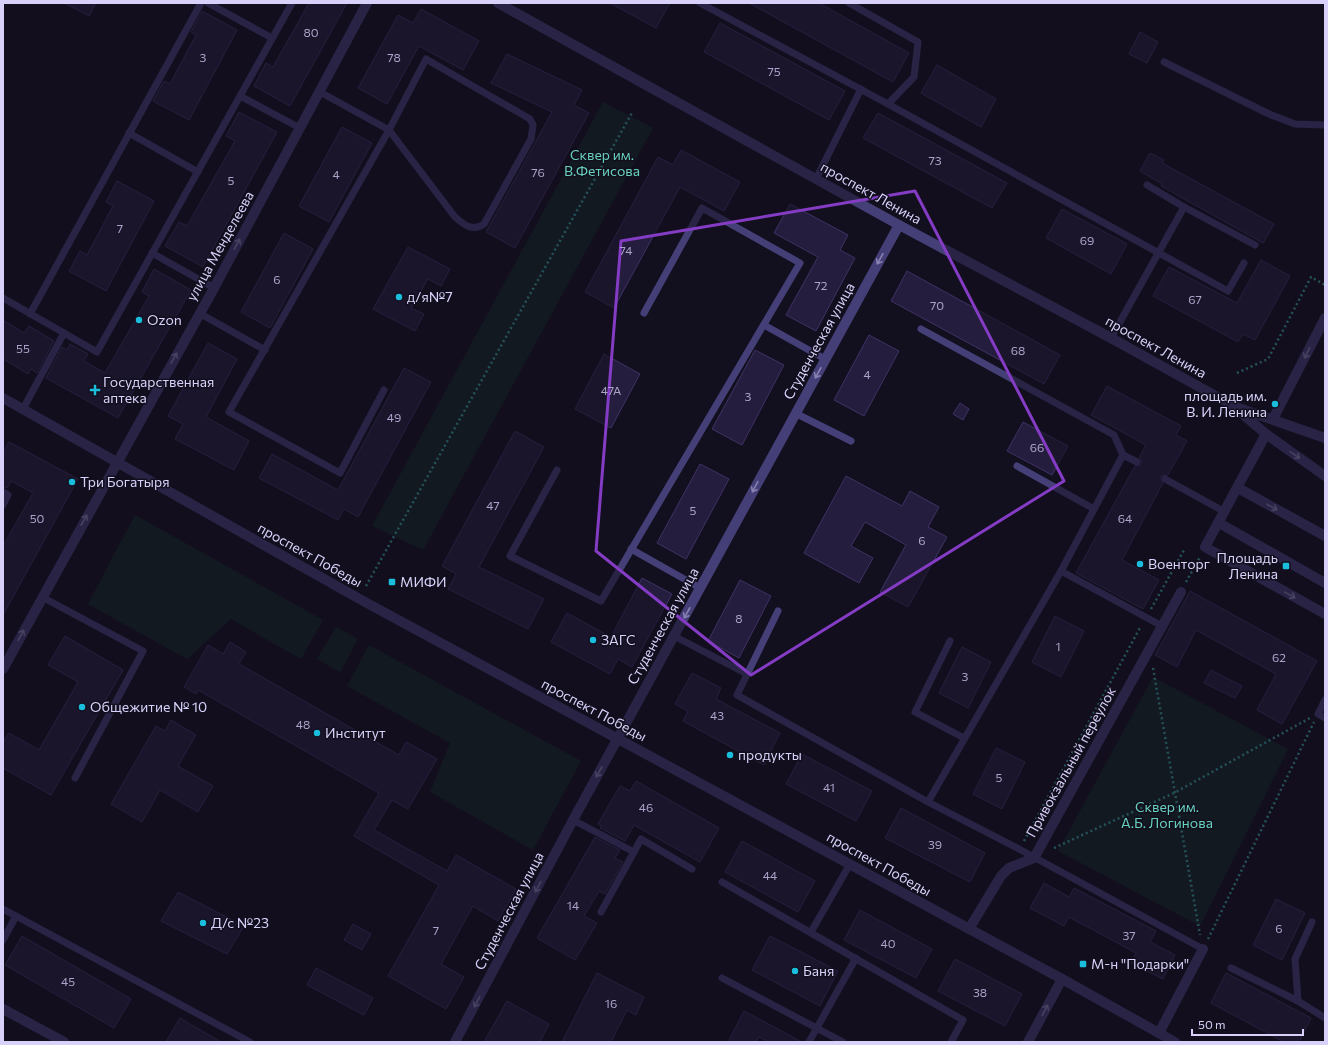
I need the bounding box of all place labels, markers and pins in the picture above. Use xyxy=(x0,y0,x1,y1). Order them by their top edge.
place label: д/я№7 xyxy=(407,288,453,305)
marker: д/я№7 xyxy=(394,292,404,302)
place label: Ozon xyxy=(147,311,182,328)
marker: Ozon xyxy=(134,315,144,325)
place label: Государственная аптека xyxy=(103,373,214,406)
marker: Государственная аптека xyxy=(90,385,100,395)
place label: площадь им. В. И. Ленина xyxy=(1184,387,1267,420)
marker: площадь им. В. И. Ленина xyxy=(1270,399,1280,409)
place label: Три Богатыря xyxy=(80,473,170,490)
marker: Три Богатыря xyxy=(67,477,77,487)
place label: Площадь Ленина xyxy=(1217,549,1278,582)
place label: Военторг xyxy=(1148,555,1210,572)
marker: Военторг xyxy=(1135,559,1145,569)
marker: Площадь Ленина xyxy=(1281,561,1291,571)
place label: МИФИ xyxy=(400,573,446,590)
marker: МИФИ xyxy=(387,577,397,587)
place label: ЗАГС xyxy=(601,631,636,648)
marker: ЗАГС xyxy=(588,635,598,645)
place label: Общежитие № 10 xyxy=(90,698,207,715)
marker: Общежитие № 10 xyxy=(77,702,87,712)
place label: Институт xyxy=(325,724,386,741)
marker: Институт xyxy=(312,728,322,738)
place label: продукты xyxy=(738,746,802,763)
marker: продукты xyxy=(725,750,735,760)
place label: Д/с №23 xyxy=(211,914,269,931)
marker: Д/с №23 xyxy=(198,918,208,928)
place label: М-н "Подарки" xyxy=(1091,955,1189,972)
marker: М-н "Подарки" xyxy=(1078,959,1088,969)
place label: Баня xyxy=(803,962,834,979)
marker: Баня xyxy=(790,966,800,976)

